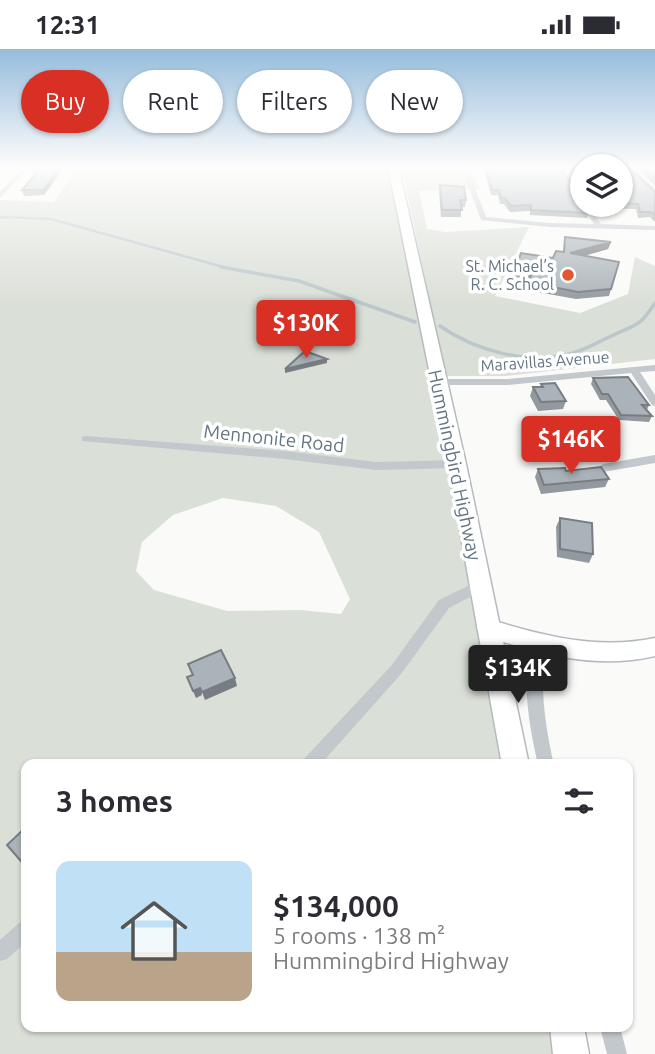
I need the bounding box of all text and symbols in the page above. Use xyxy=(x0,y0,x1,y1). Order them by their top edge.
text: 12:31 xyxy=(35,10,100,39)
chip: Buy xyxy=(21,70,109,133)
chip: Rent xyxy=(123,70,223,133)
chip: Filters xyxy=(237,70,352,133)
chip: New xyxy=(366,70,463,133)
map controls xyxy=(570,154,633,217)
button: layers xyxy=(570,154,633,217)
place label: St. Michael’s R. C. School xyxy=(465,257,554,293)
marker: St. Michael’s R. C. School xyxy=(560,267,576,283)
pin: $130K xyxy=(257,301,355,360)
text: $130K xyxy=(272,310,340,335)
street label: Maravillas Avenue xyxy=(480,348,610,374)
street label: Hummingbird Highway xyxy=(424,367,486,563)
pin: $146K xyxy=(522,417,620,476)
street label: Mennonite Road xyxy=(203,420,345,456)
text: $146K xyxy=(537,426,605,451)
pin: $134K xyxy=(469,645,567,705)
text: $134K xyxy=(484,655,552,680)
icon: filters xyxy=(560,782,598,820)
text: 3 homes xyxy=(56,784,173,818)
icon: home xyxy=(112,889,196,973)
text: $134,000 xyxy=(273,889,399,923)
text: 5 rooms · 138 m² xyxy=(273,923,445,948)
text: Hummingbird Highway xyxy=(273,948,509,973)

